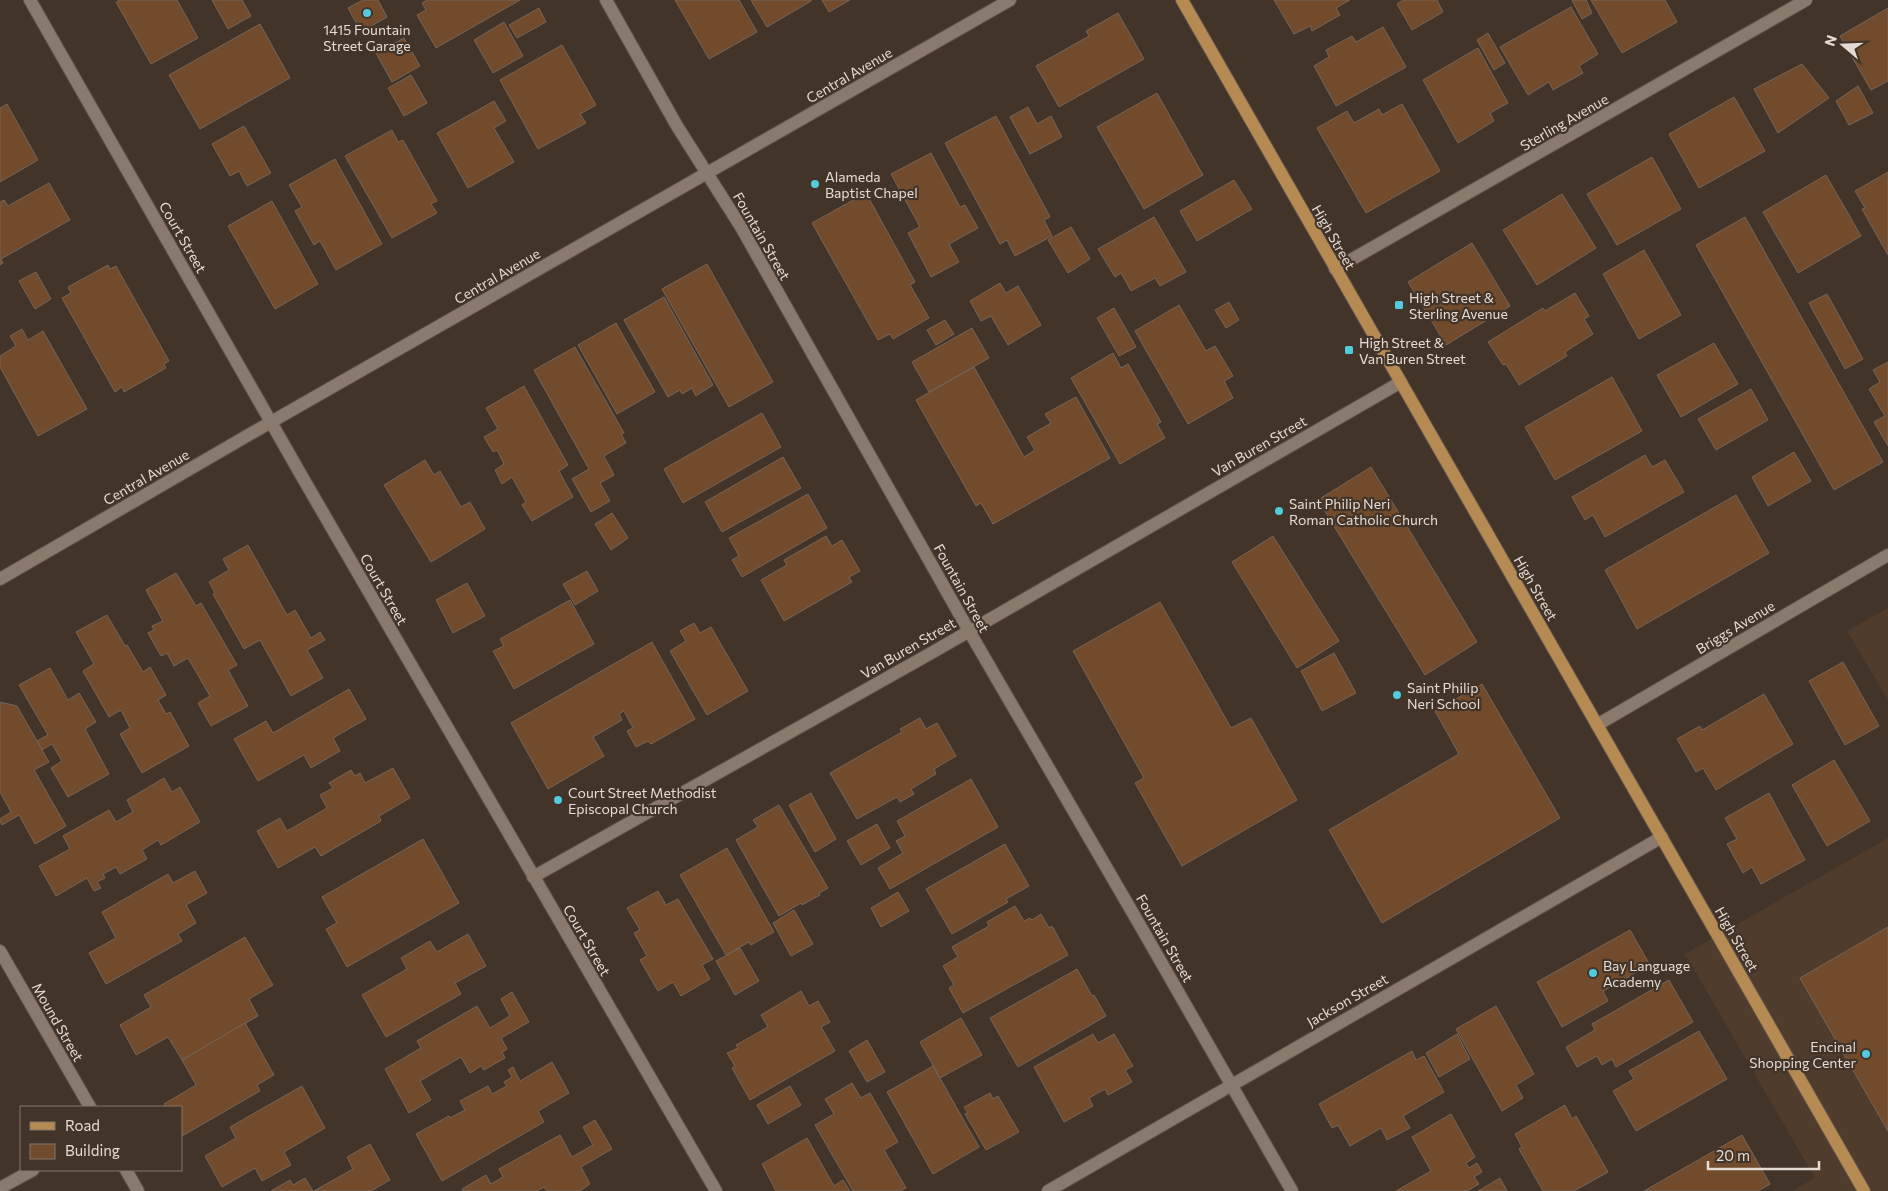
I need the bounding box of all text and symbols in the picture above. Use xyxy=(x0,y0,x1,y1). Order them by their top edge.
marker: 1415 Fountain Street Garage xyxy=(361,7,373,19)
north arrow xyxy=(1818,20,1868,70)
place label: 1415 Fountain Street Garage xyxy=(323,21,411,54)
text: N xyxy=(1820,33,1840,48)
street label: Central Avenue xyxy=(803,44,895,106)
street label: Sterling Avenue xyxy=(1517,90,1611,154)
place label: Alameda Baptist Chapel xyxy=(825,168,918,201)
marker: Alameda Baptist Chapel xyxy=(809,178,821,190)
street label: Fountain Street xyxy=(730,189,794,283)
street label: Court Street xyxy=(156,198,210,276)
street label: High Street xyxy=(1309,202,1359,273)
street label: Central Avenue xyxy=(451,245,543,307)
place label: High Street & Sterling Avenue xyxy=(1409,289,1508,322)
marker: High Street & Sterling Avenue xyxy=(1393,299,1405,311)
place label: High Street & Van Buren Street xyxy=(1359,334,1466,367)
marker: High Street & Van Buren Street xyxy=(1343,344,1355,356)
street label: Van Buren Street xyxy=(1209,412,1310,480)
street label: Central Avenue xyxy=(100,446,192,508)
place label: Saint Philip Neri Roman Catholic Church xyxy=(1289,495,1438,528)
marker: Saint Philip Neri Roman Catholic Church xyxy=(1273,505,1285,517)
street label: Fountain Street xyxy=(931,541,994,636)
street label: Court Street xyxy=(357,550,411,628)
street label: High Street xyxy=(1511,553,1561,624)
street label: Briggs Avenue xyxy=(1692,597,1778,657)
street label: Van Buren Street xyxy=(858,614,959,682)
place label: Saint Philip Neri School xyxy=(1407,679,1480,712)
marker: Saint Philip Neri School xyxy=(1391,689,1403,701)
place label: Court Street Methodist Episcopal Church xyxy=(568,784,717,817)
marker: Court Street Methodist Episcopal Church xyxy=(552,794,564,806)
street label: Fountain Street xyxy=(1133,891,1197,985)
street label: Court Street xyxy=(560,901,614,979)
street label: High Street xyxy=(1712,904,1762,975)
place label: Bay Language Academy xyxy=(1603,957,1690,990)
marker: Bay Language Academy xyxy=(1587,967,1599,979)
street label: Jackson Street xyxy=(1303,970,1391,1030)
street label: Mound Street xyxy=(29,980,87,1065)
place label: Encinal Shopping Center xyxy=(1749,1038,1856,1071)
marker: Encinal Shopping Center xyxy=(1860,1048,1872,1060)
legend xyxy=(20,1106,182,1171)
text: Road xyxy=(65,1116,100,1134)
scale bar xyxy=(1708,1138,1819,1170)
text: Building xyxy=(65,1141,120,1159)
text: 20 m xyxy=(1716,1146,1750,1164)

